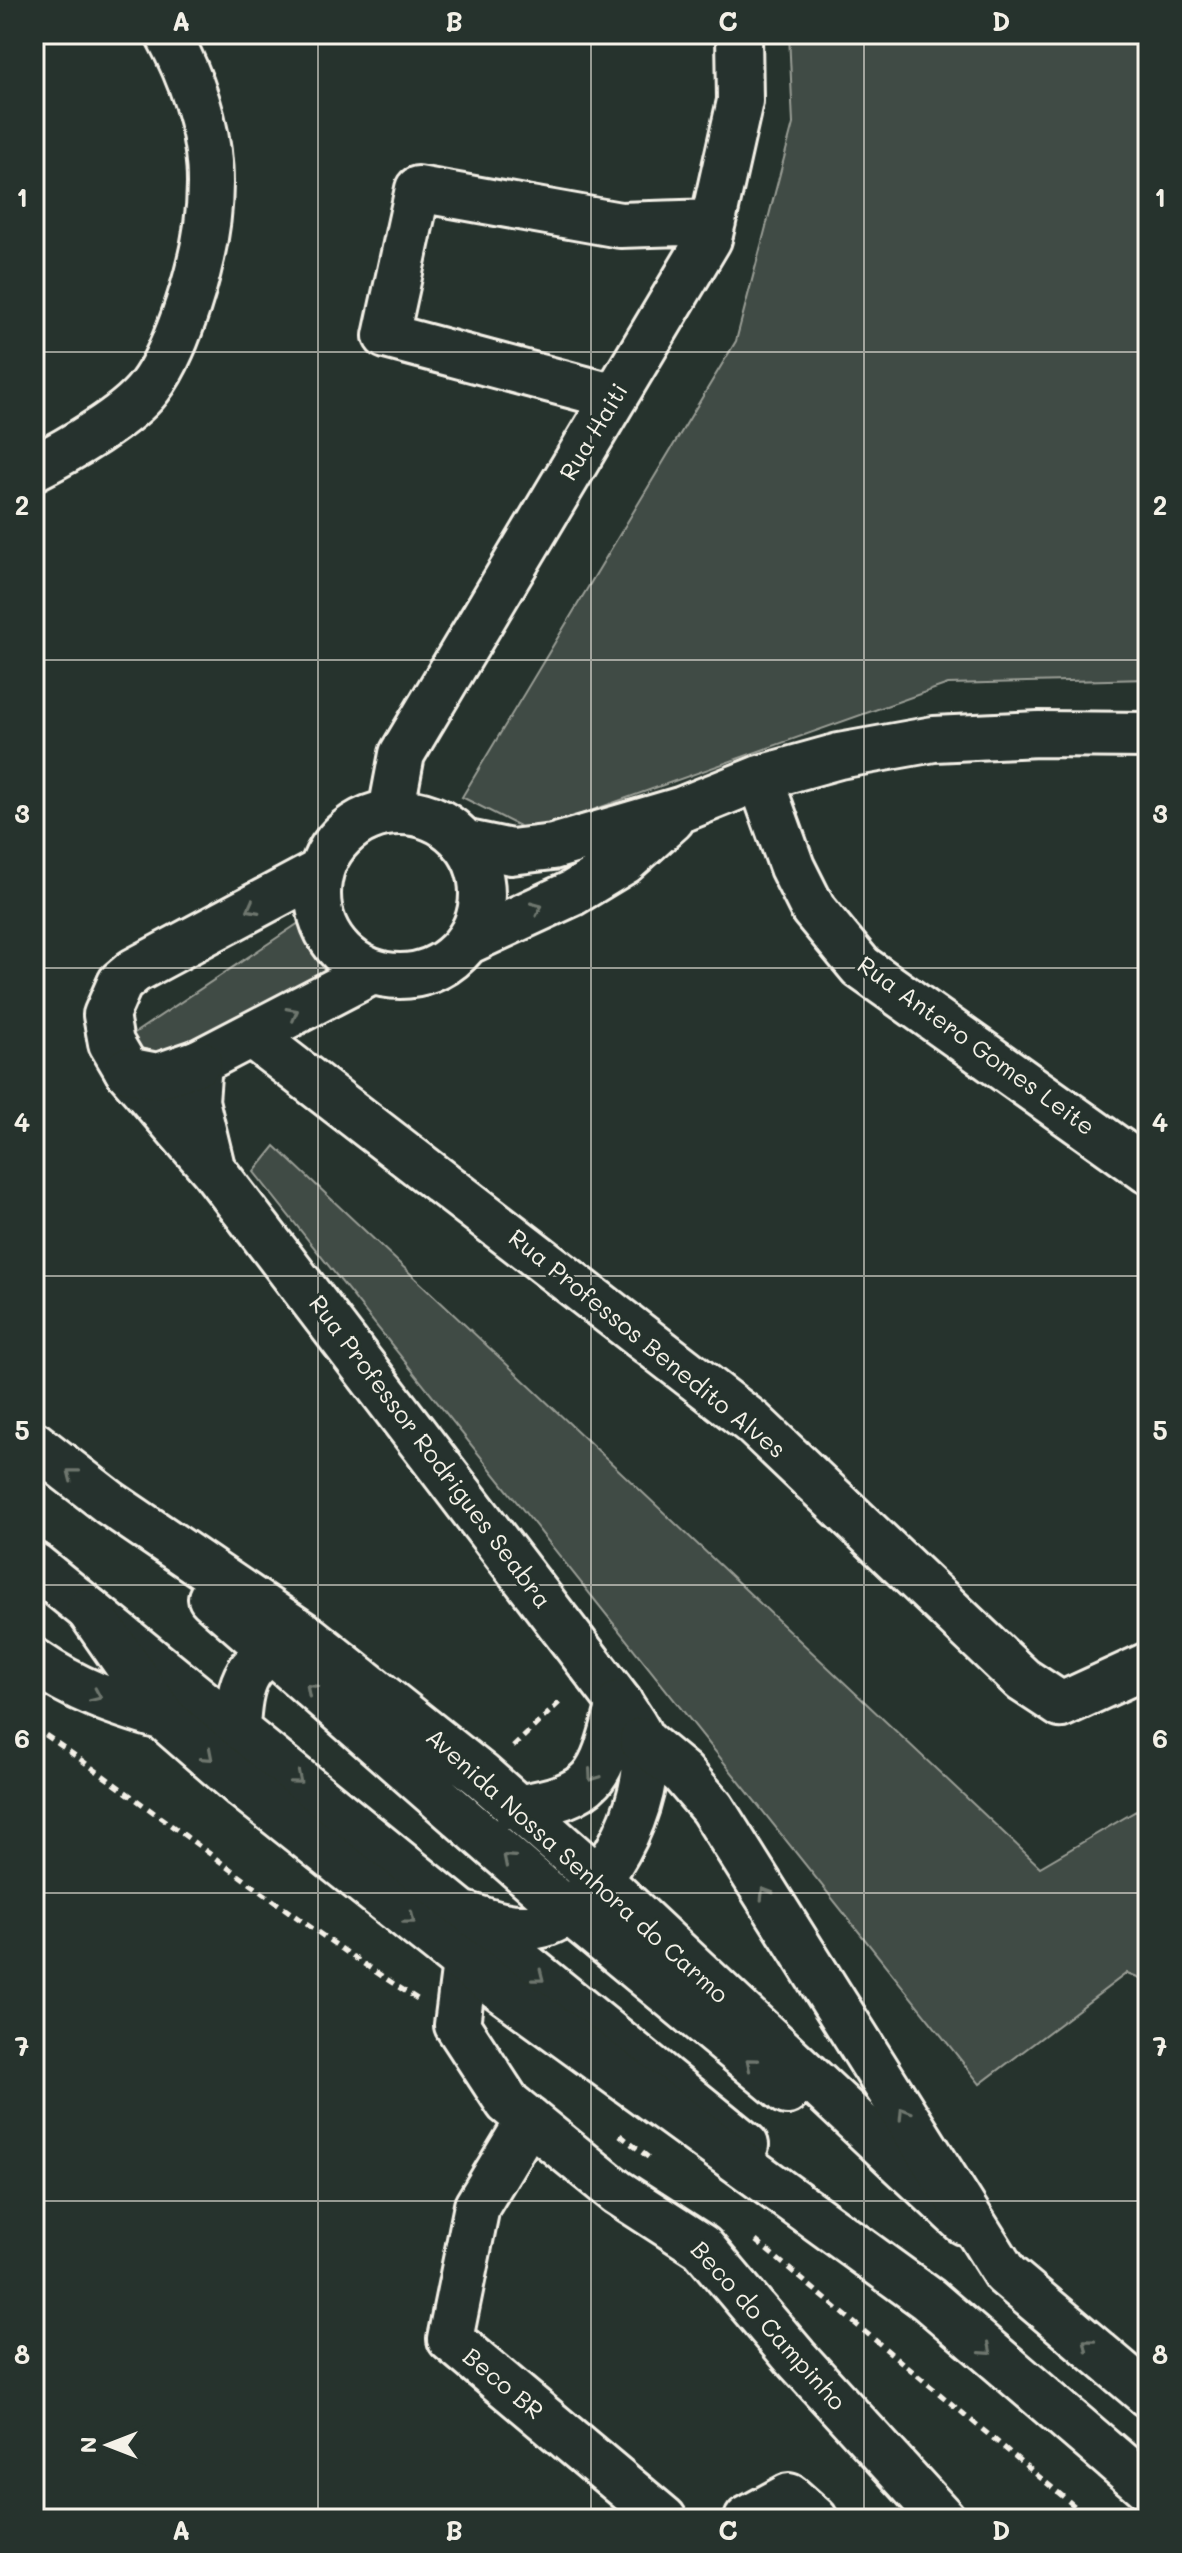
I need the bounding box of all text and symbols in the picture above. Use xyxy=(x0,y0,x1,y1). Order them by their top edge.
text: A xyxy=(172,4,190,38)
text: B xyxy=(445,4,463,38)
text: C xyxy=(718,4,738,38)
text: D xyxy=(992,4,1010,38)
text: 1 xyxy=(16,180,28,214)
text: 1 xyxy=(1154,180,1166,214)
street label: Rua Haiti xyxy=(551,377,634,486)
text: 2 xyxy=(15,488,29,522)
text: 2 xyxy=(1153,488,1167,522)
text: 3 xyxy=(14,796,30,830)
text: 3 xyxy=(1152,796,1168,830)
one-way arrow xyxy=(246,898,260,913)
one-way arrow xyxy=(529,901,543,918)
street label: Rua Antero Gomes Leite xyxy=(852,948,1102,1141)
one-way arrow xyxy=(285,1007,300,1022)
text: 4 xyxy=(14,1105,30,1139)
text: 4 xyxy=(1152,1105,1168,1139)
street label: Rua Professos Benedito Alves xyxy=(503,1221,793,1464)
street label: Rua Professor Rodrigues Seabra xyxy=(303,1288,559,1614)
text: 5 xyxy=(14,1413,30,1447)
text: 5 xyxy=(1152,1413,1168,1447)
one-way arrow xyxy=(66,1469,81,1483)
one-way arrow xyxy=(306,1684,321,1699)
one-way arrow xyxy=(87,1687,102,1703)
text: 6 xyxy=(14,1721,30,1755)
street label: Avenida Nossa Senhora do Carmo xyxy=(420,1721,736,2009)
text: 6 xyxy=(1152,1721,1168,1755)
one-way arrow xyxy=(198,1747,213,1761)
one-way arrow xyxy=(588,1767,603,1781)
one-way arrow xyxy=(287,1769,302,1784)
one-way arrow xyxy=(502,1855,517,1869)
one-way arrow xyxy=(760,1887,775,1902)
one-way arrow xyxy=(401,1910,416,1924)
one-way arrow xyxy=(530,1967,545,1981)
text: 7 xyxy=(15,2029,29,2063)
text: 7 xyxy=(1153,2029,1167,2063)
one-way arrow xyxy=(746,2058,761,2073)
one-way arrow xyxy=(898,2107,913,2122)
street label: Beco do Campinho xyxy=(685,2234,853,2416)
text: 8 xyxy=(14,2337,30,2371)
text: 8 xyxy=(1152,2337,1168,2371)
one-way arrow xyxy=(1083,2339,1098,2354)
street label: Beco BR xyxy=(457,2340,551,2426)
one-way arrow xyxy=(978,2340,992,2355)
north arrow xyxy=(68,2405,148,2485)
text: N xyxy=(73,2437,102,2453)
text: A xyxy=(172,2513,190,2547)
text: B xyxy=(445,2513,463,2547)
text: C xyxy=(718,2513,738,2547)
text: D xyxy=(992,2513,1010,2547)

